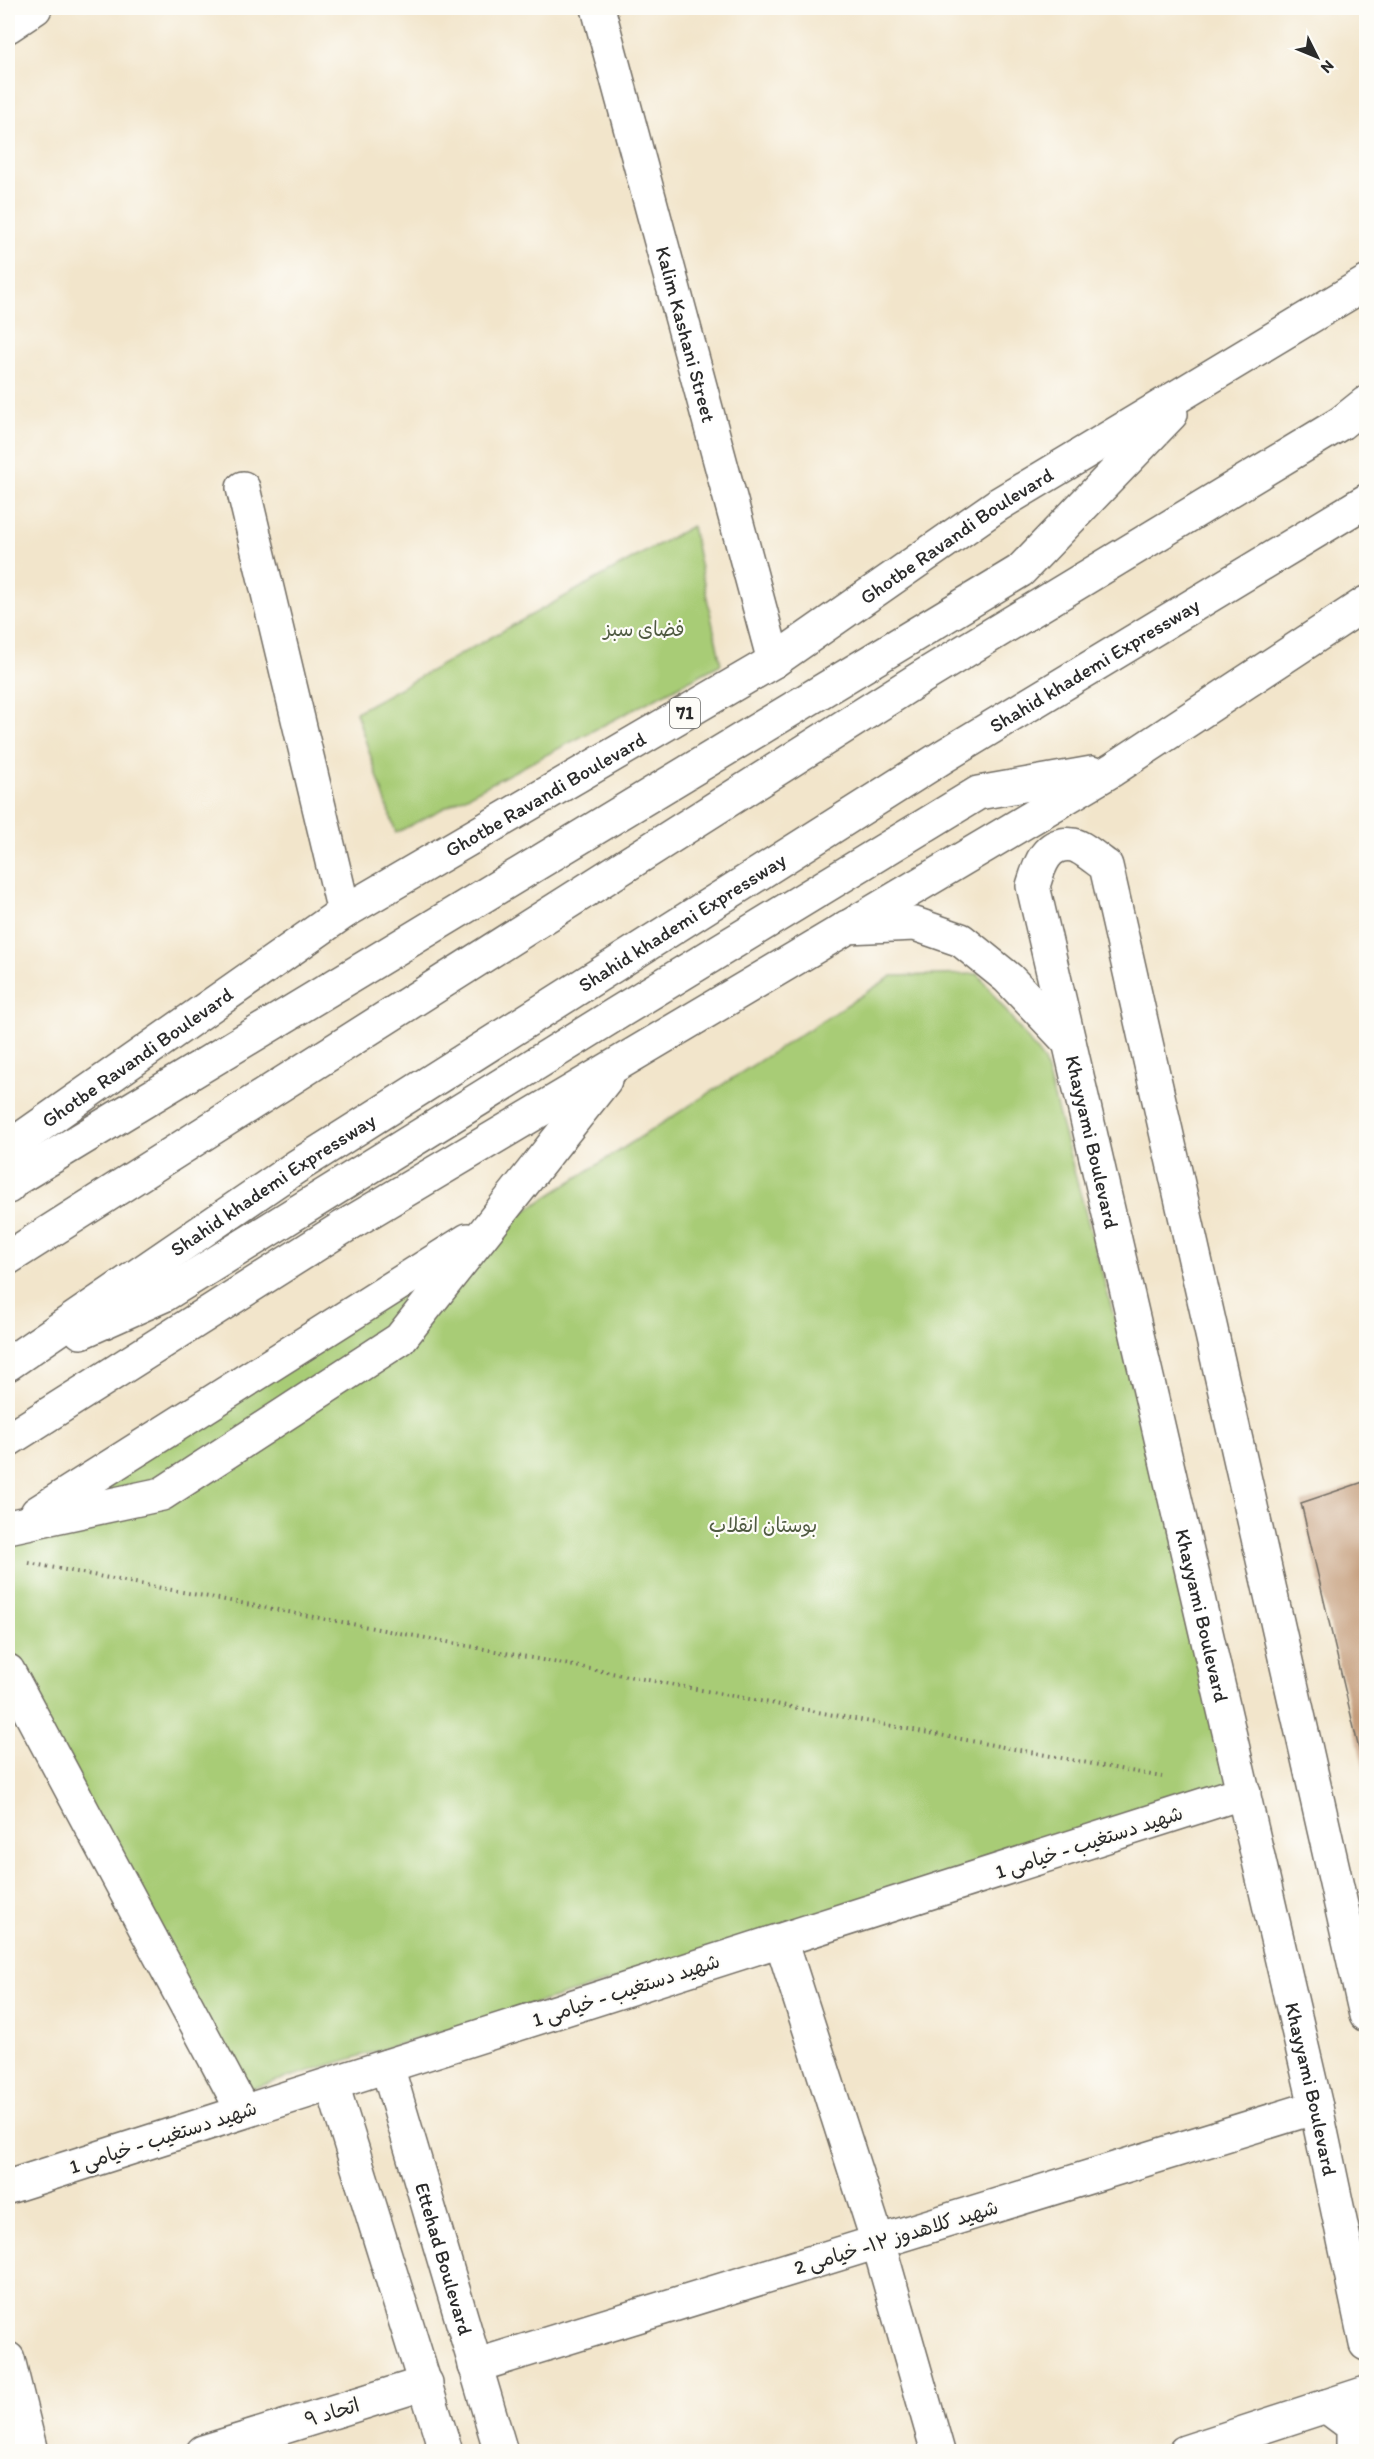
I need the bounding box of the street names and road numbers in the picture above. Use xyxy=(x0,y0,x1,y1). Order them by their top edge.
street label: Kalim Kashani Street xyxy=(651,244,721,426)
street label: Ghotbe Ravandi Boulevard xyxy=(855,462,1058,609)
street label: Shahid khademi Expressway xyxy=(985,592,1204,738)
road number: 71 xyxy=(670,698,700,728)
street label: Ghotbe Ravandi Boulevard xyxy=(441,726,650,862)
street label: Shahid khademi Expressway xyxy=(574,847,791,997)
street label: Ghotbe Ravandi Boulevard xyxy=(37,982,237,1133)
street label: Khayyami Boulevard xyxy=(1061,1053,1124,1231)
street label: Shahid khademi Expressway xyxy=(166,1107,380,1261)
street label: Khayyami Boulevard xyxy=(1170,1527,1234,1705)
street label: شهید دستغیب - خیامی 1 xyxy=(992,1800,1186,1885)
street label: شهید دستغیب - خیامی 1 xyxy=(529,1948,723,2033)
street label: Khayyami Boulevard xyxy=(1280,2000,1342,2178)
street label: شهید دستغیب - خیامی 1 xyxy=(66,2095,260,2180)
street label: Ettehad Boulevard xyxy=(410,2180,478,2338)
street label: شهید کلاهدوز ۱۲- خیامی 2 xyxy=(791,2194,1001,2280)
street label: اتحاد ۹ xyxy=(302,2392,362,2432)

